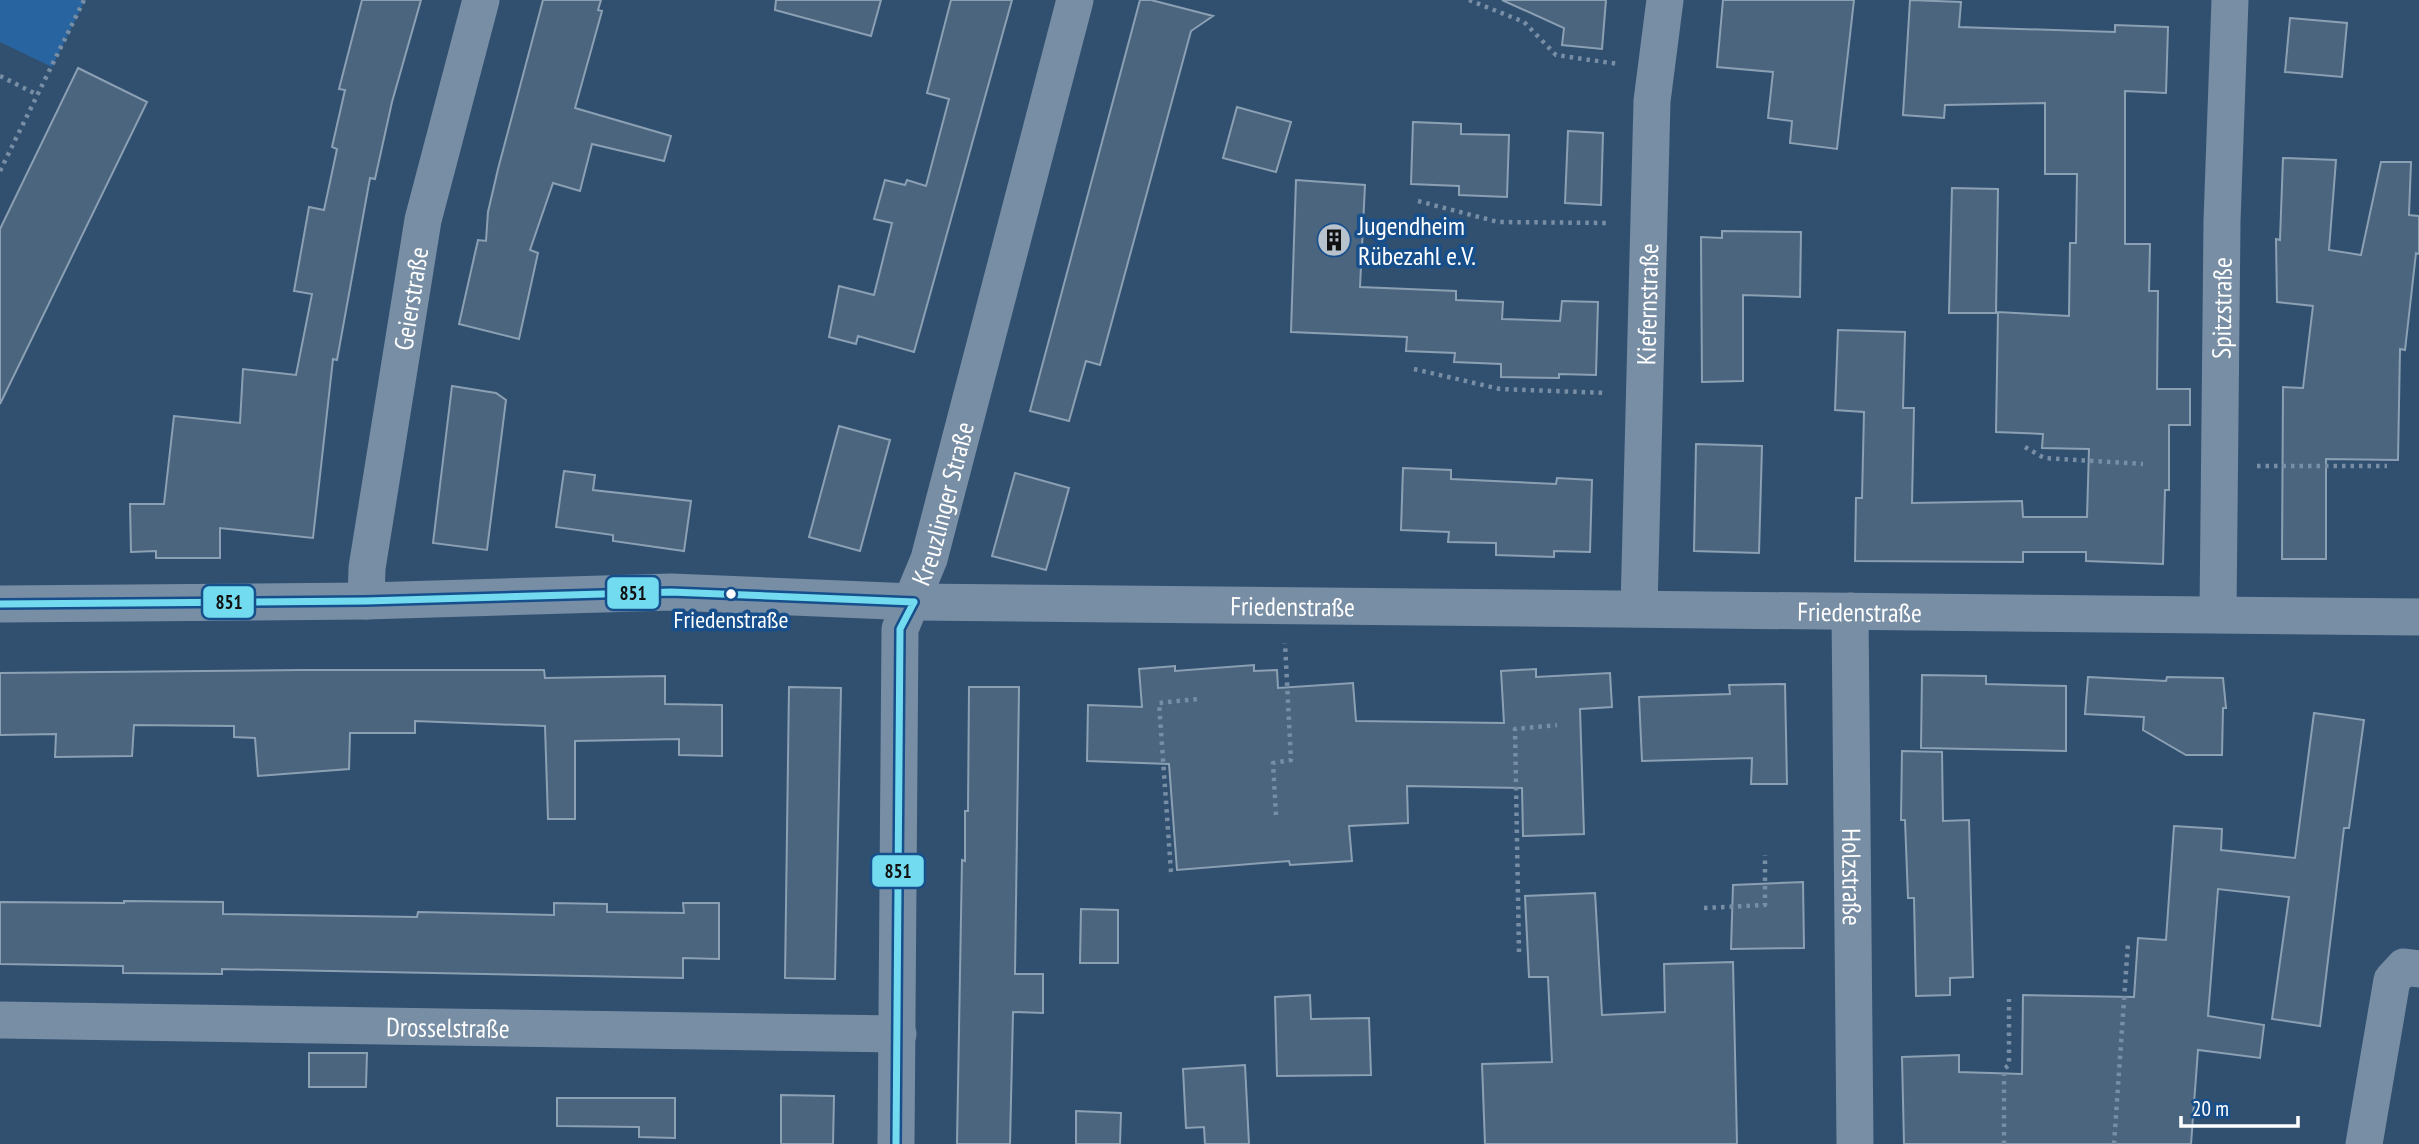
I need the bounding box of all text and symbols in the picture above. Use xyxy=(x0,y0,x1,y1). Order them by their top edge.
place label: Jugendheim Rübezahl e.V. xyxy=(1357,209,1476,272)
building icon: Jugendheim Rübezahl e.V. xyxy=(1315,221,1353,259)
street label: Kiefernstraße xyxy=(1629,243,1665,365)
street label: Geierstraße xyxy=(386,245,435,352)
street label: Spitzstraße xyxy=(2204,257,2238,359)
street label: Kreuzlinger Straße xyxy=(904,418,981,590)
line badge: 851 xyxy=(606,576,660,610)
text: 851 xyxy=(619,581,647,605)
line badge: 851 xyxy=(202,585,255,619)
marker: Friedenstraße xyxy=(724,587,738,601)
street label: Friedenstraße xyxy=(1230,589,1355,623)
text: 851 xyxy=(215,590,243,614)
street label: Friedenstraße xyxy=(1797,594,1922,629)
place label: Friedenstraße xyxy=(674,604,788,635)
street label: Holzstraße xyxy=(1836,828,1869,926)
line badge: 851 xyxy=(871,854,925,888)
text: 851 xyxy=(884,859,912,883)
street label: Drosselstraße xyxy=(386,1010,510,1044)
scale bar xyxy=(2181,1084,2298,1128)
text: 20 m xyxy=(2192,1095,2229,1122)

